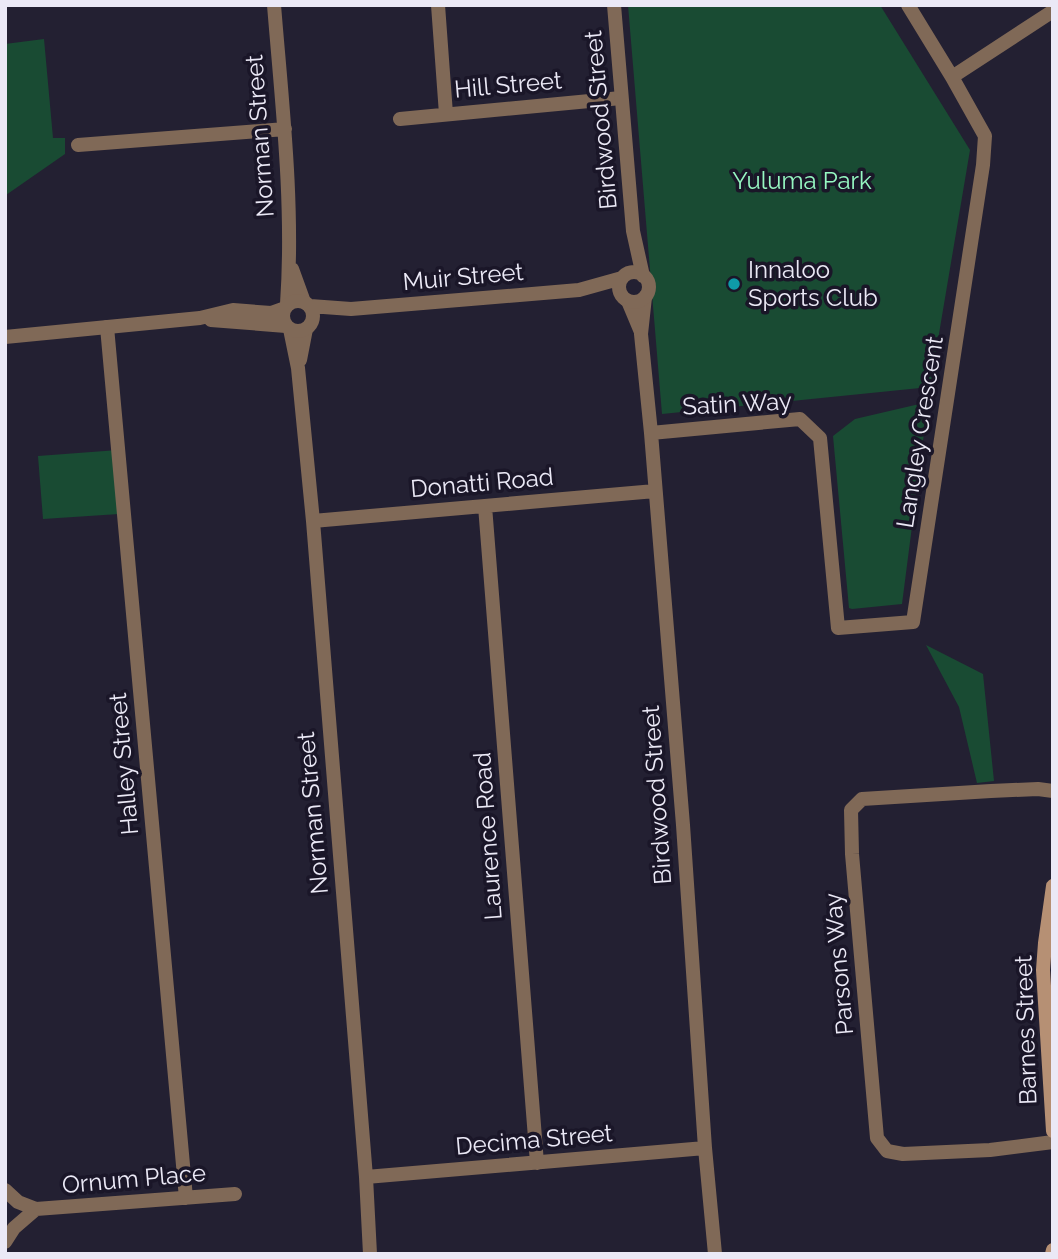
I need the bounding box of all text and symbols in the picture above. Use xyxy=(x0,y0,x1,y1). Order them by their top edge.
street label: Birdwood Street xyxy=(578,29,623,211)
street label: Norman Street xyxy=(239,54,280,218)
street label: Hill Street xyxy=(453,65,563,104)
park label: Yuluma Park xyxy=(732,166,872,195)
place label: Innaloo Sports Club xyxy=(748,255,878,312)
street label: Muir Street xyxy=(401,257,525,296)
marker: Innaloo Sports Club xyxy=(726,276,742,292)
street label: Langley Crescent xyxy=(890,334,949,530)
street label: Satin Way xyxy=(681,386,792,421)
street label: Donatti Road xyxy=(409,462,555,503)
street label: Halley Street xyxy=(103,692,144,836)
street label: Birdwood Street xyxy=(636,705,677,886)
street label: Norman Street xyxy=(291,731,334,895)
street label: Laurence Road xyxy=(467,751,508,921)
street label: Parsons Way xyxy=(818,892,859,1036)
street label: Barnes Street xyxy=(1008,955,1043,1105)
street label: Decima Street xyxy=(454,1118,614,1161)
street label: Ornum Place xyxy=(61,1158,207,1199)

